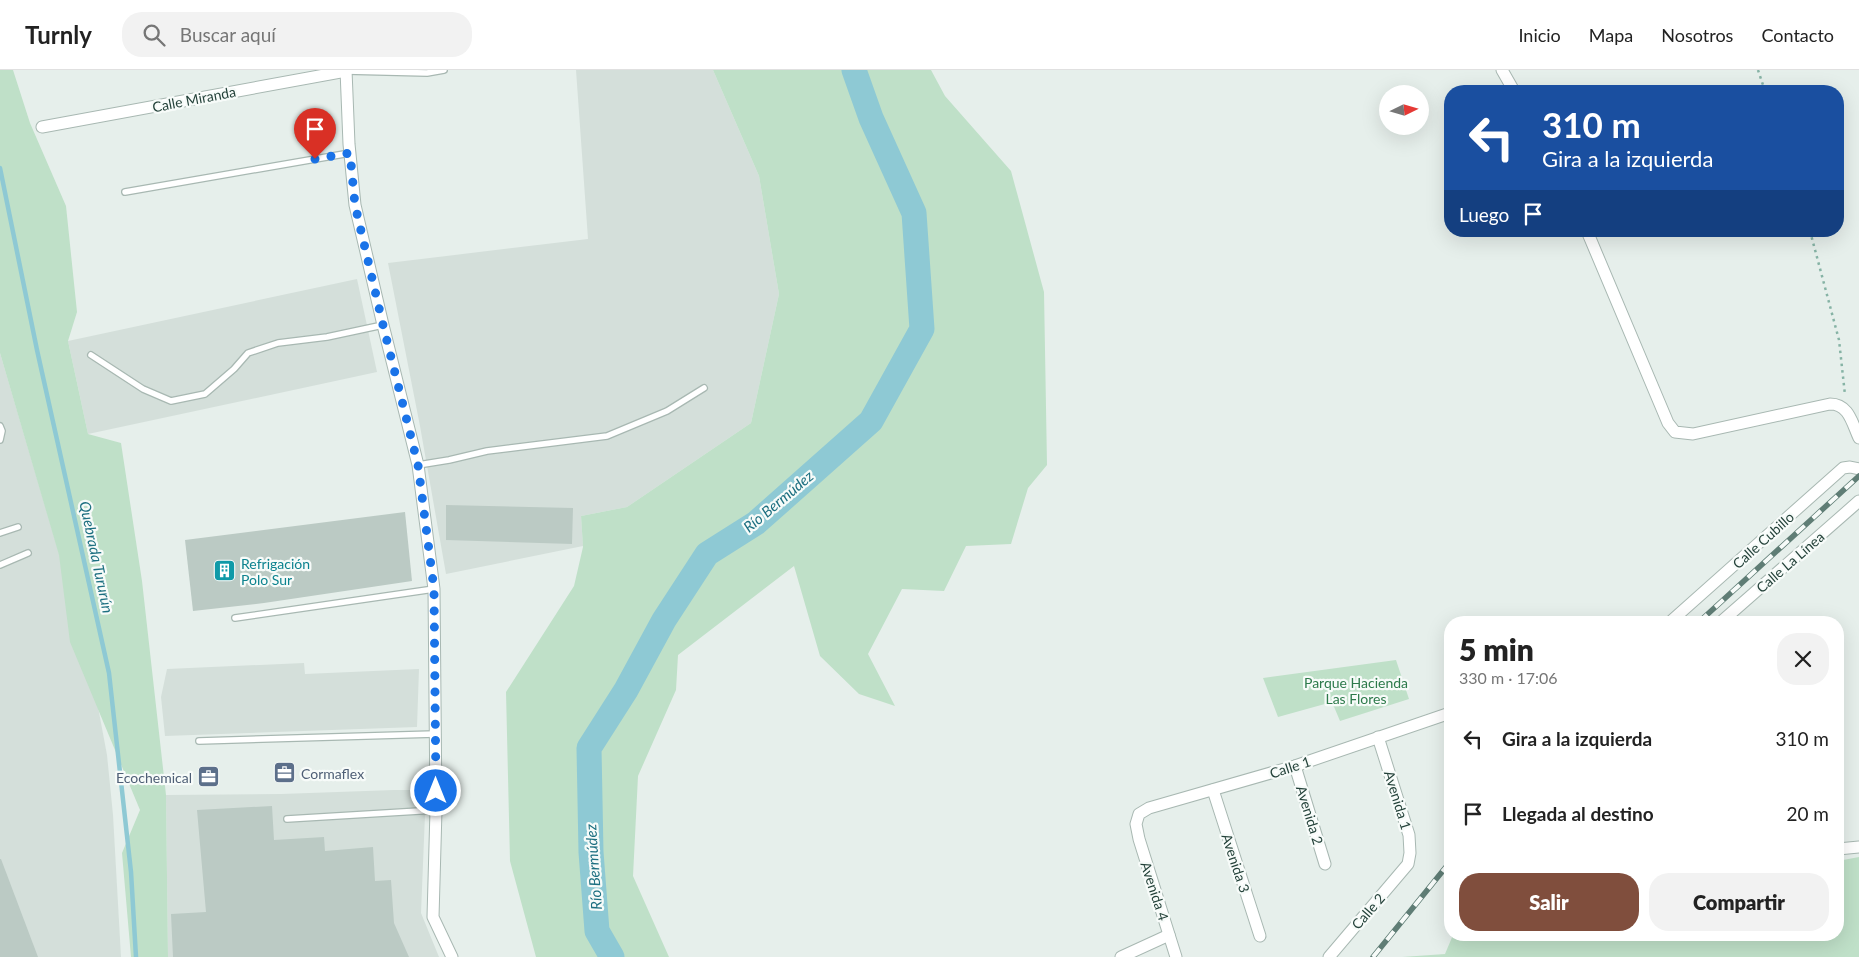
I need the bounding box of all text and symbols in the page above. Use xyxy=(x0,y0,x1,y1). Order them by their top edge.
search box xyxy=(122,12,472,57)
text: Turnly xyxy=(25,20,92,49)
icon: search xyxy=(140,21,168,49)
text: Buscar aquí xyxy=(180,23,276,46)
text: Inicio xyxy=(1518,24,1561,46)
text: Mapa xyxy=(1589,24,1633,46)
text: Nosotros xyxy=(1661,24,1733,46)
text: Contacto xyxy=(1761,24,1834,46)
street label: Calle Miranda xyxy=(151,83,237,115)
north arrow xyxy=(1379,85,1429,135)
map controls xyxy=(1379,85,1429,135)
text: 310 m xyxy=(1542,103,1641,145)
icon: left xyxy=(1459,105,1524,170)
pin xyxy=(294,108,336,159)
icon: arrive xyxy=(301,115,329,143)
text: Gira a la izquierda xyxy=(1542,145,1713,172)
icon: arrive xyxy=(1519,200,1547,228)
text: Luego xyxy=(1459,203,1509,226)
water label: Río Bermúdez xyxy=(739,466,817,535)
water label: Quebrada Tururún xyxy=(76,499,118,615)
street label: Calle Cubillo xyxy=(1729,508,1797,572)
street label: Calle La Línea xyxy=(1753,528,1827,596)
place label: Refrigación Polo Sur xyxy=(241,555,310,588)
building icon: Refrigación Polo Sur xyxy=(213,559,237,583)
text: 5 min xyxy=(1459,631,1534,667)
button: close xyxy=(1777,633,1829,685)
text: 330 m · 17:06 xyxy=(1459,668,1558,687)
park label: Parque Hacienda Las Flores xyxy=(1304,674,1408,707)
icon: left xyxy=(1459,725,1487,753)
text: Gira a la izquierda xyxy=(1502,727,1652,750)
text: 310 m xyxy=(1775,727,1829,750)
street label: Calle 1 xyxy=(1267,752,1313,782)
office icon: Cormaflex xyxy=(273,761,297,785)
position arrow xyxy=(409,764,461,816)
office icon: Ecochemical xyxy=(196,765,220,789)
place label: Cormaflex xyxy=(301,765,364,782)
street label: Avenida 1 xyxy=(1381,768,1415,832)
place label: Ecochemical xyxy=(116,769,192,786)
street label: Avenida 2 xyxy=(1293,783,1327,847)
icon: arrive xyxy=(1459,800,1487,828)
text: Llegada al destino xyxy=(1502,802,1654,825)
text: 20 m xyxy=(1786,802,1829,825)
water label: Río Bermúdez xyxy=(581,823,605,910)
street label: Avenida 3 xyxy=(1218,831,1254,895)
street label: Avenida 4 xyxy=(1137,859,1173,923)
button: Salir xyxy=(1459,873,1639,931)
button: Compartir xyxy=(1649,873,1829,931)
street label: Calle 2 xyxy=(1348,890,1388,932)

